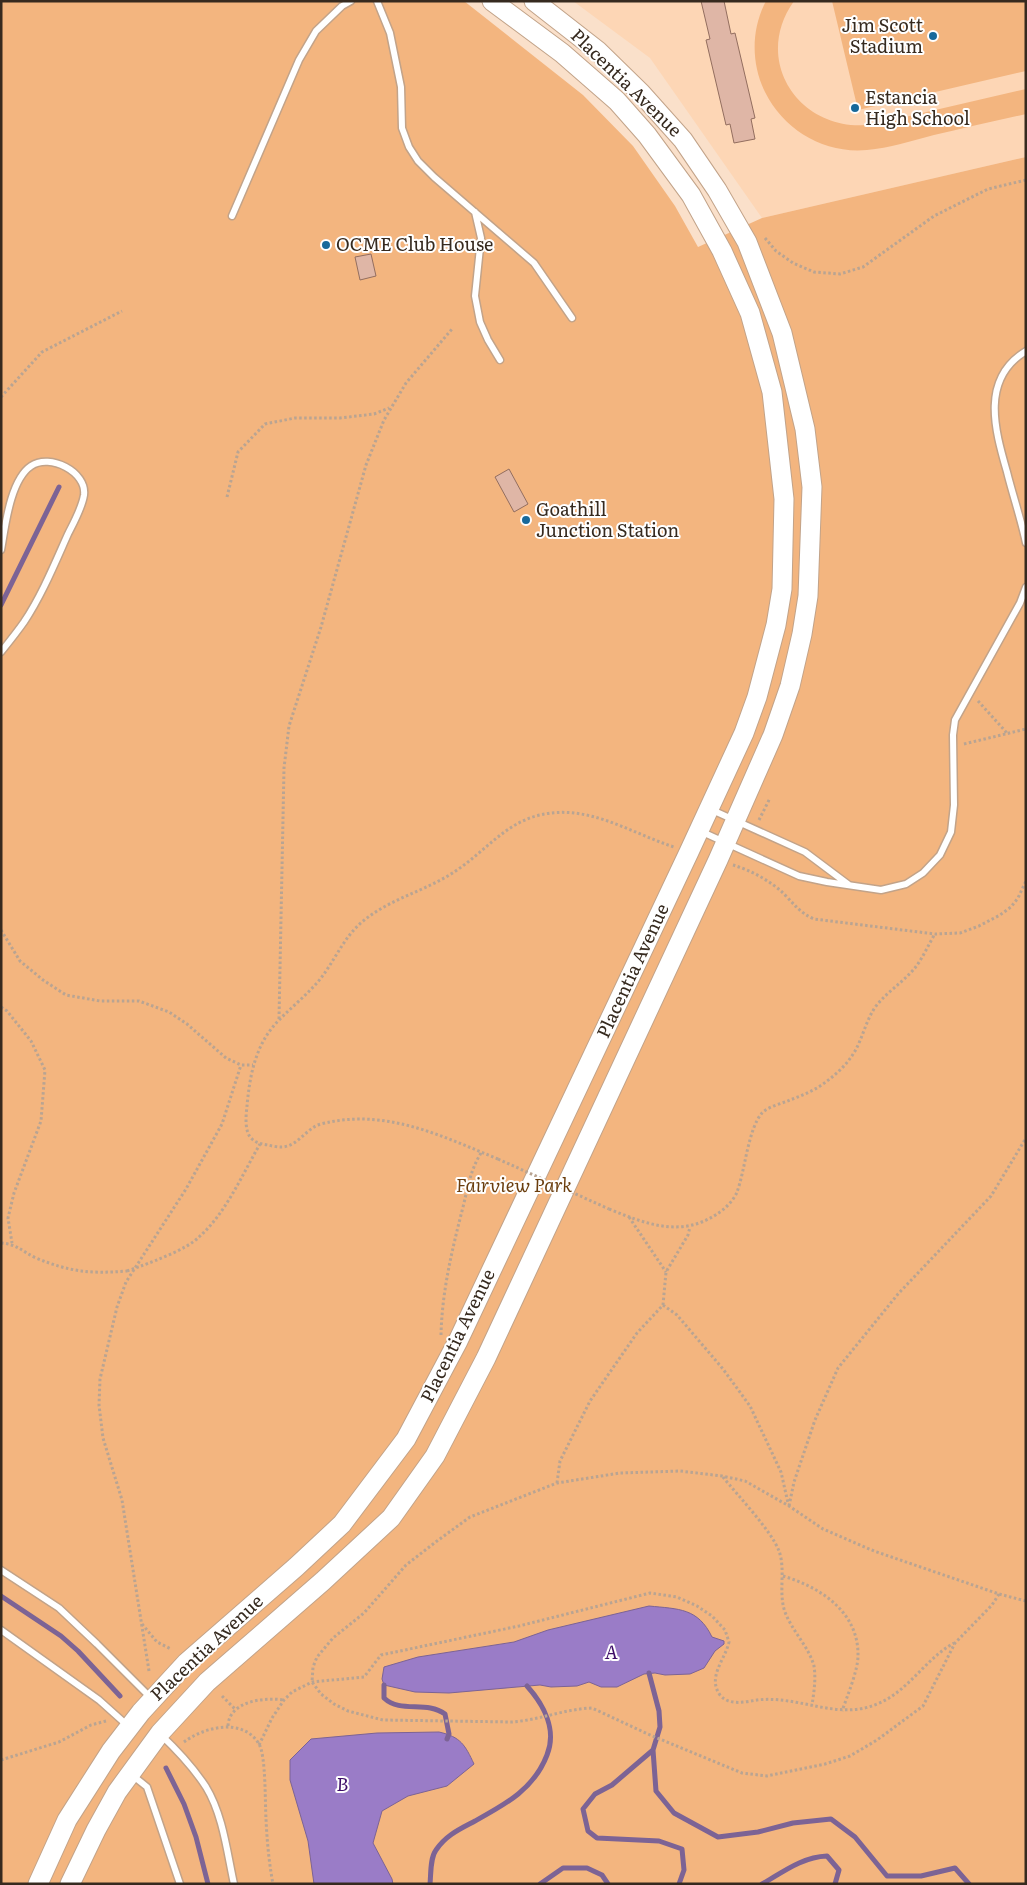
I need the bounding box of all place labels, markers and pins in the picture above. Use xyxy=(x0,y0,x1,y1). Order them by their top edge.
place label: Jim Scott Stadium xyxy=(842,11,924,59)
marker: Jim Scott Stadium xyxy=(927,30,939,42)
place label: Estancia High School xyxy=(865,83,970,131)
marker: Estancia High School xyxy=(849,102,861,114)
place label: OCME Club House xyxy=(336,230,493,257)
marker: OCME Club House xyxy=(320,239,332,251)
place label: Goathill Junction Station xyxy=(536,495,679,543)
marker: Goathill Junction Station xyxy=(520,514,532,526)

